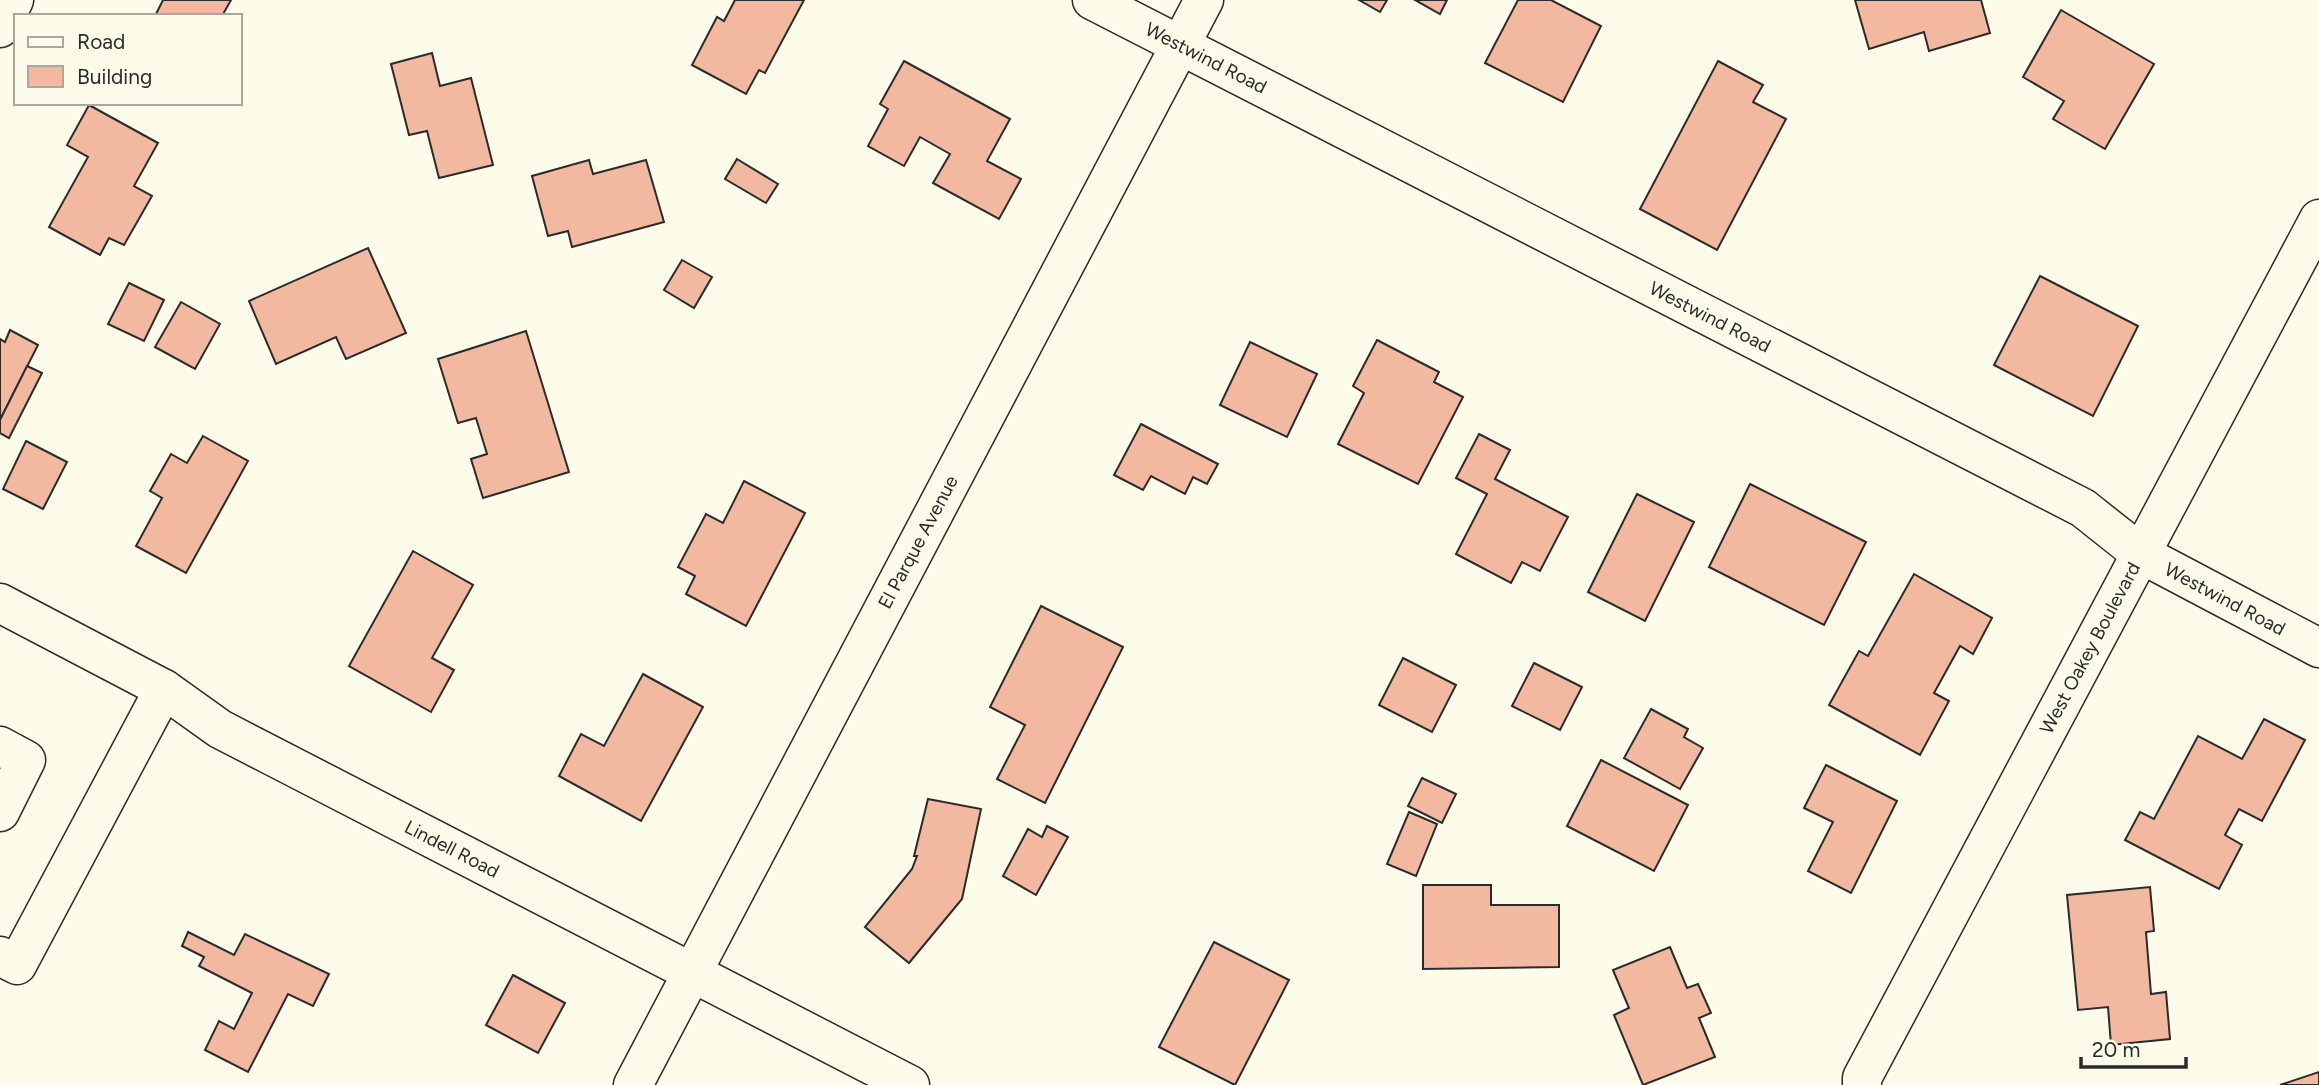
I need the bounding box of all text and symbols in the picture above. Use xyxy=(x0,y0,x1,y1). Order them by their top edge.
legend xyxy=(14,14,242,105)
street label: Westwind Road xyxy=(1141,17,1271,99)
text: Road xyxy=(77,29,125,54)
text: Building xyxy=(77,64,152,89)
street label: Westwind Road xyxy=(1645,276,1775,358)
street label: El Parque Avenue xyxy=(873,471,963,613)
street label: West Oakey Boulevard xyxy=(2035,558,2145,738)
street label: Westwind Road xyxy=(2161,558,2289,640)
street label: Lindell Road xyxy=(401,815,503,883)
scale bar xyxy=(2081,1026,2186,1070)
text: 20 m xyxy=(2092,1037,2140,1062)

